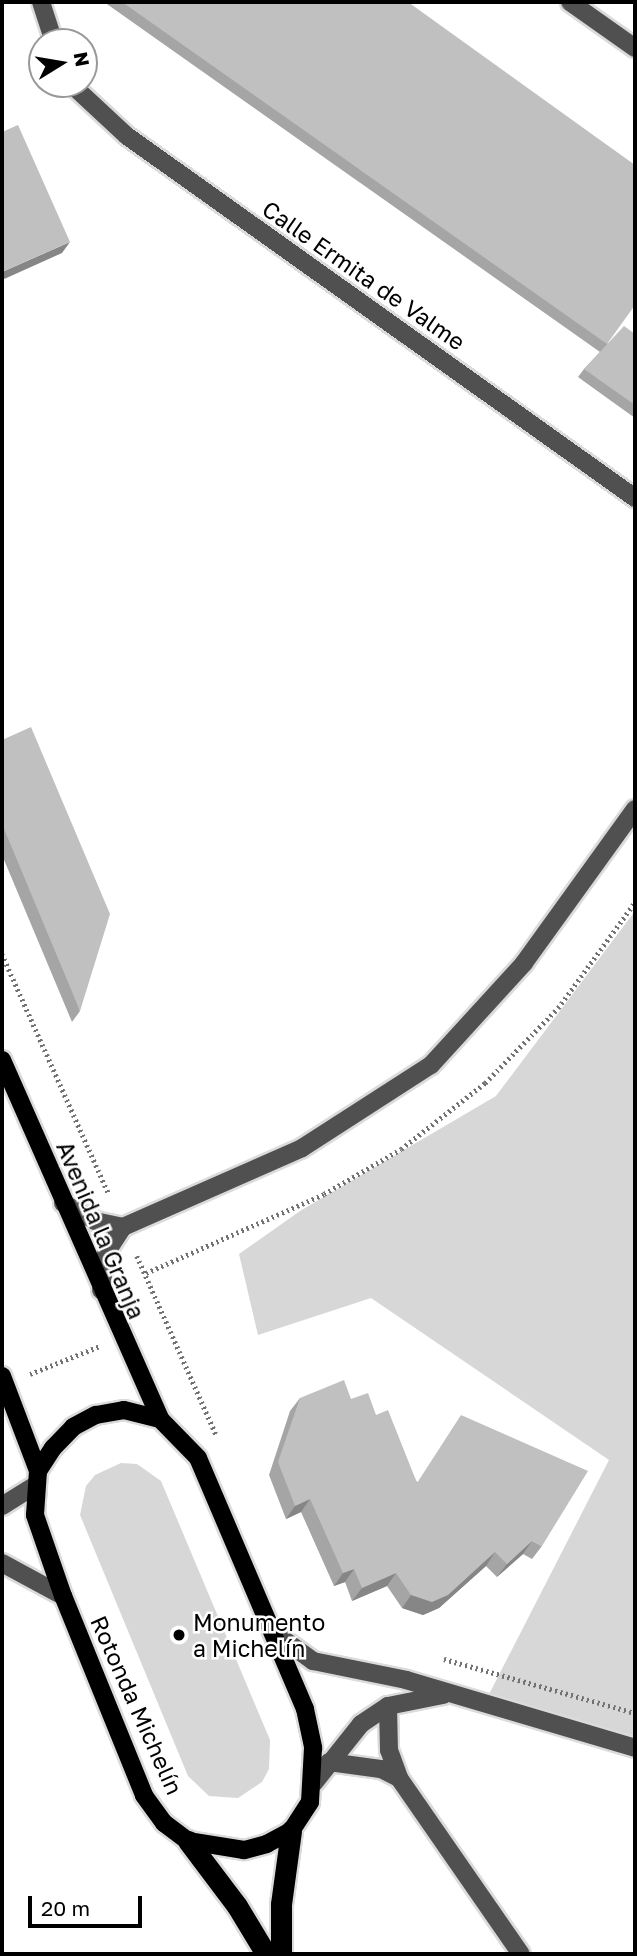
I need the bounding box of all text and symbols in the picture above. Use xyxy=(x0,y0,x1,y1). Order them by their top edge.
north arrow xyxy=(28,28,98,98)
text: N xyxy=(69,50,95,69)
street label: Calle Ermita de Valme xyxy=(257,195,471,355)
street label: Avenida la Granja xyxy=(51,1137,151,1323)
place label: Monumento a Michelín xyxy=(193,1608,325,1662)
street label: Rotonda Michelín xyxy=(85,1611,189,1799)
marker: Monumento a Michelín xyxy=(171,1627,187,1643)
scale bar xyxy=(32,1882,145,1926)
text: 20 m xyxy=(41,1895,90,1921)

